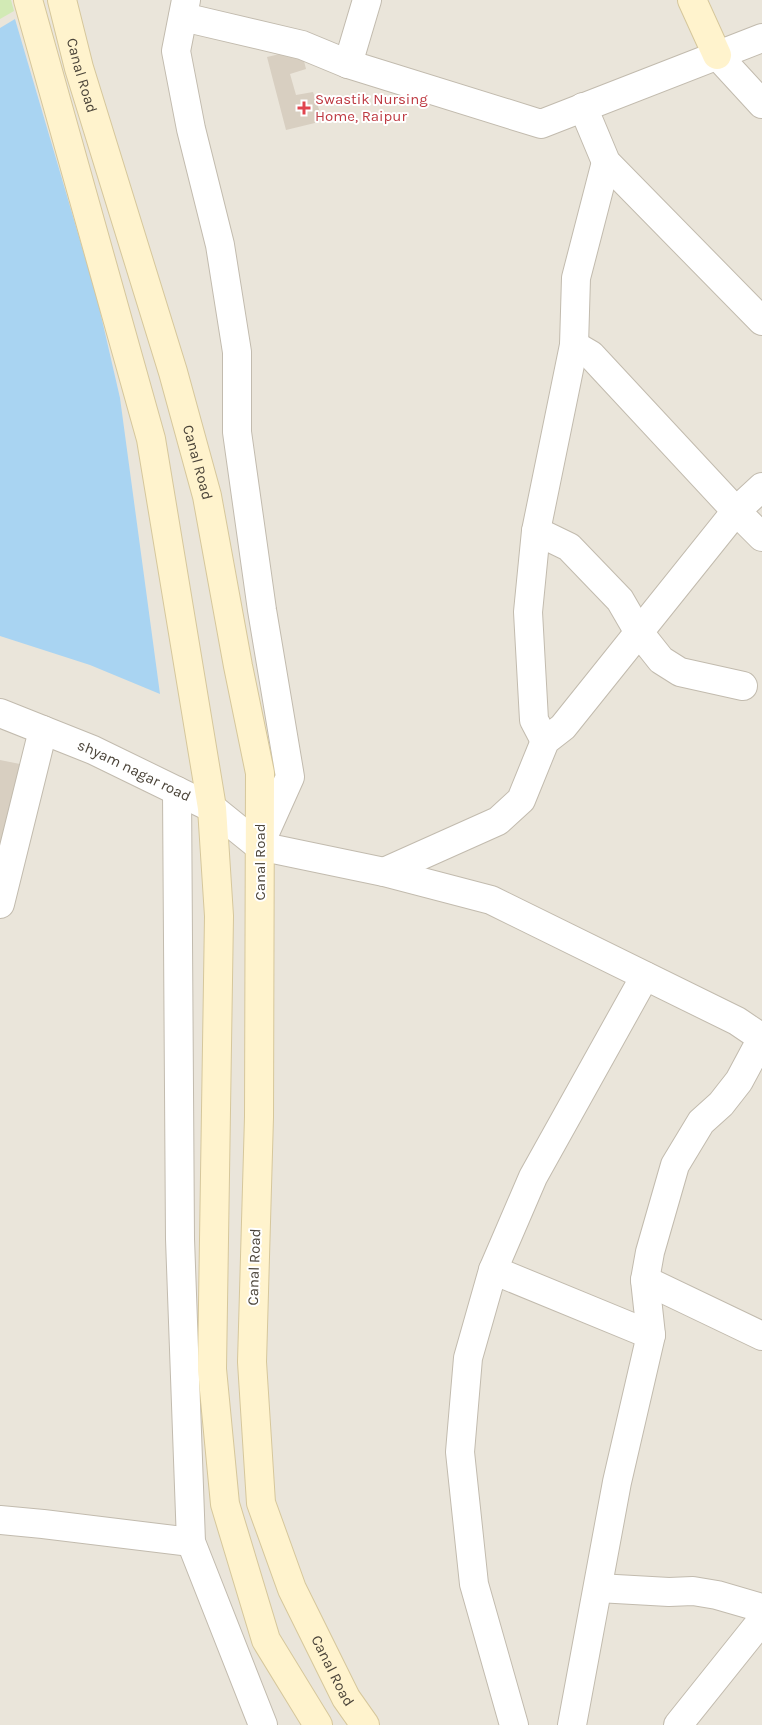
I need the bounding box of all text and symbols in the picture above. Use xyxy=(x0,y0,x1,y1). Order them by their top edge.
street label: Canal Road xyxy=(63,36,101,115)
place label: Swastik Nursing Home, Raipur xyxy=(315,90,428,125)
marker: Swastik Nursing Home, Raipur xyxy=(297,101,311,115)
street label: Canal Road xyxy=(179,423,217,502)
street label: shyam nagar road xyxy=(75,736,194,805)
street label: Canal Road xyxy=(251,823,269,901)
street label: Canal Road xyxy=(244,1228,264,1306)
street label: Canal Road xyxy=(307,1632,358,1710)

